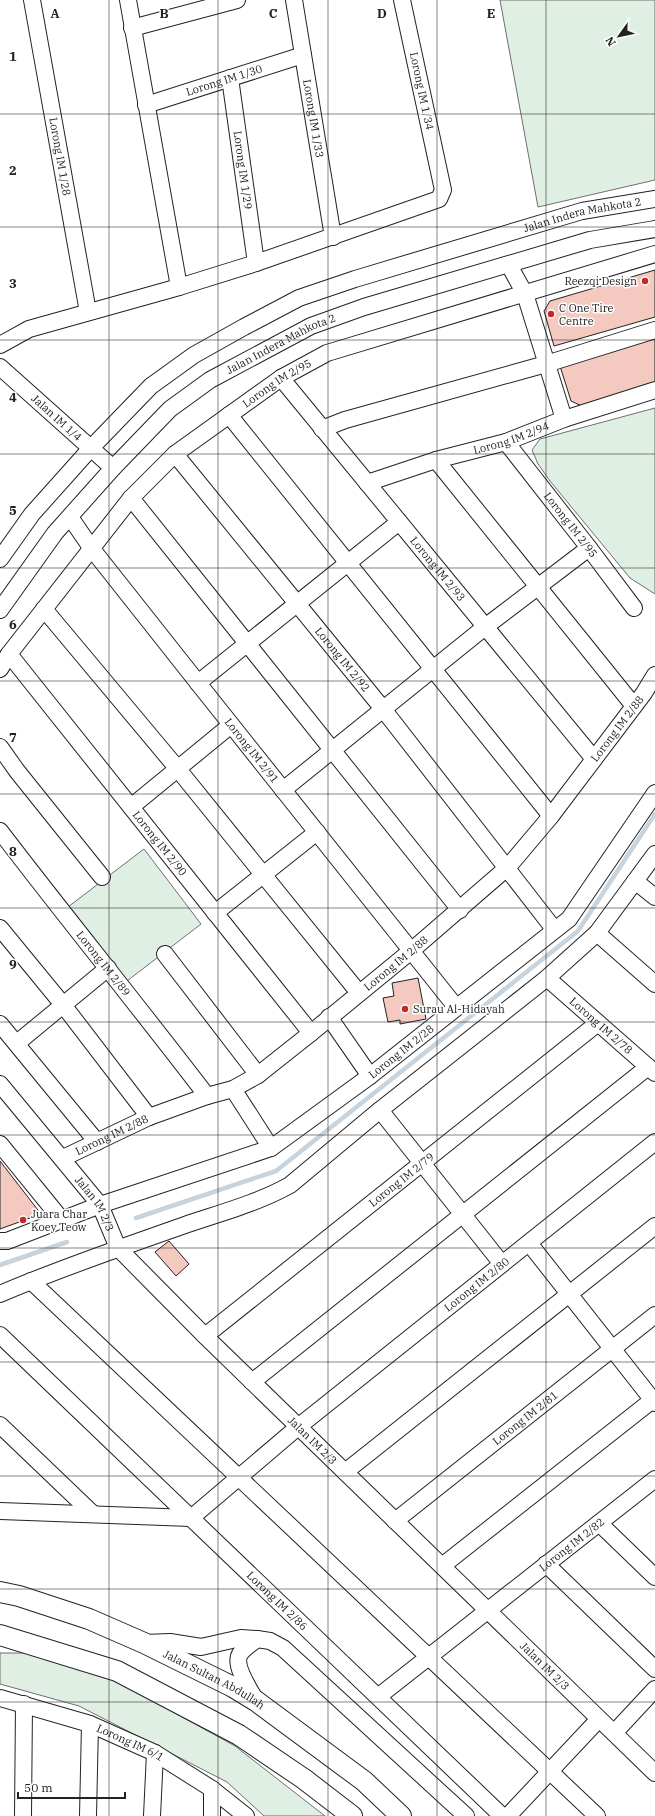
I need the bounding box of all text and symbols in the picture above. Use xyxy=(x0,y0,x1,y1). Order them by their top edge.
text: A xyxy=(50,5,60,22)
text: B xyxy=(159,5,169,22)
text: C xyxy=(269,5,278,22)
text: D xyxy=(377,5,387,22)
text: E xyxy=(487,5,495,22)
north arrow xyxy=(599,16,639,56)
text: N xyxy=(602,34,619,49)
text: 1 xyxy=(9,48,17,65)
street label: Lorong IM 1/34 xyxy=(407,51,437,132)
street label: Lorong IM 1/30 xyxy=(184,61,264,99)
street label: Lorong IM 1/33 xyxy=(300,78,327,159)
street label: Lorong IM 1/28 xyxy=(46,116,74,197)
street label: Lorong IM 1/29 xyxy=(230,130,255,210)
text: 2 xyxy=(9,162,17,179)
street label: Jalan Indera Mahkota 2 xyxy=(522,194,642,235)
place label: Reezqi Design xyxy=(564,274,637,288)
text: 3 xyxy=(9,275,17,292)
marker: Reezqi Design xyxy=(640,276,650,286)
place label: C One Tire Centre xyxy=(559,301,614,328)
marker: C One Tire Centre xyxy=(546,309,556,319)
street label: Jalan Indera Mahkota 2 xyxy=(224,311,338,377)
street label: Lorong IM 2/95 xyxy=(240,356,314,410)
text: 4 xyxy=(9,389,17,406)
street label: Jalan IM 1/4 xyxy=(28,391,85,444)
street label: Lorong IM 2/94 xyxy=(472,419,551,457)
street label: Lorong IM 2/95 xyxy=(541,489,601,560)
text: 5 xyxy=(9,502,17,519)
street label: Lorong IM 2/93 xyxy=(407,534,468,604)
text: 6 xyxy=(9,616,17,633)
street label: Lorong IM 2/92 xyxy=(312,624,373,694)
street label: Lorong IM 2/88 xyxy=(588,693,647,764)
street label: Lorong IM 2/91 xyxy=(222,715,282,786)
text: 7 xyxy=(9,729,17,746)
street label: Lorong IM 2/90 xyxy=(130,808,190,879)
text: 8 xyxy=(9,843,17,860)
street label: Lorong IM 2/89 xyxy=(73,928,133,999)
street label: Lorong IM 2/88 xyxy=(361,933,431,994)
text: 9 xyxy=(9,956,17,973)
street label: Lorong IM 2/78 xyxy=(567,994,635,1057)
place label: Surau Al-Hidayah xyxy=(413,1002,505,1016)
marker: Surau Al-Hidayah xyxy=(400,1004,410,1014)
street label: Lorong IM 2/28 xyxy=(366,1021,437,1082)
street label: Lorong IM 2/88 xyxy=(73,1111,151,1158)
street label: Lorong IM 2/79 xyxy=(366,1149,437,1210)
street label: Jalan IM 2/3 xyxy=(72,1173,117,1233)
place label: Juara Char Koey Teow xyxy=(31,1207,87,1234)
marker: Juara Char Koey Teow xyxy=(18,1215,28,1225)
street label: Lorong IM 2/80 xyxy=(441,1254,512,1315)
street label: Lorong IM 2/81 xyxy=(490,1388,561,1448)
street label: Jalan IM 2/3 xyxy=(285,1413,340,1467)
street label: Lorong IM 2/82 xyxy=(536,1515,607,1575)
street label: Lorong IM 2/86 xyxy=(244,1568,311,1633)
street label: Jalan IM 2/3 xyxy=(517,1639,572,1693)
street label: Jalan Sultan Abdullah xyxy=(161,1647,268,1712)
street label: Lorong IM 6/1 xyxy=(94,1721,167,1764)
scale bar xyxy=(18,1774,125,1800)
text: 50 m xyxy=(24,1780,53,1795)

